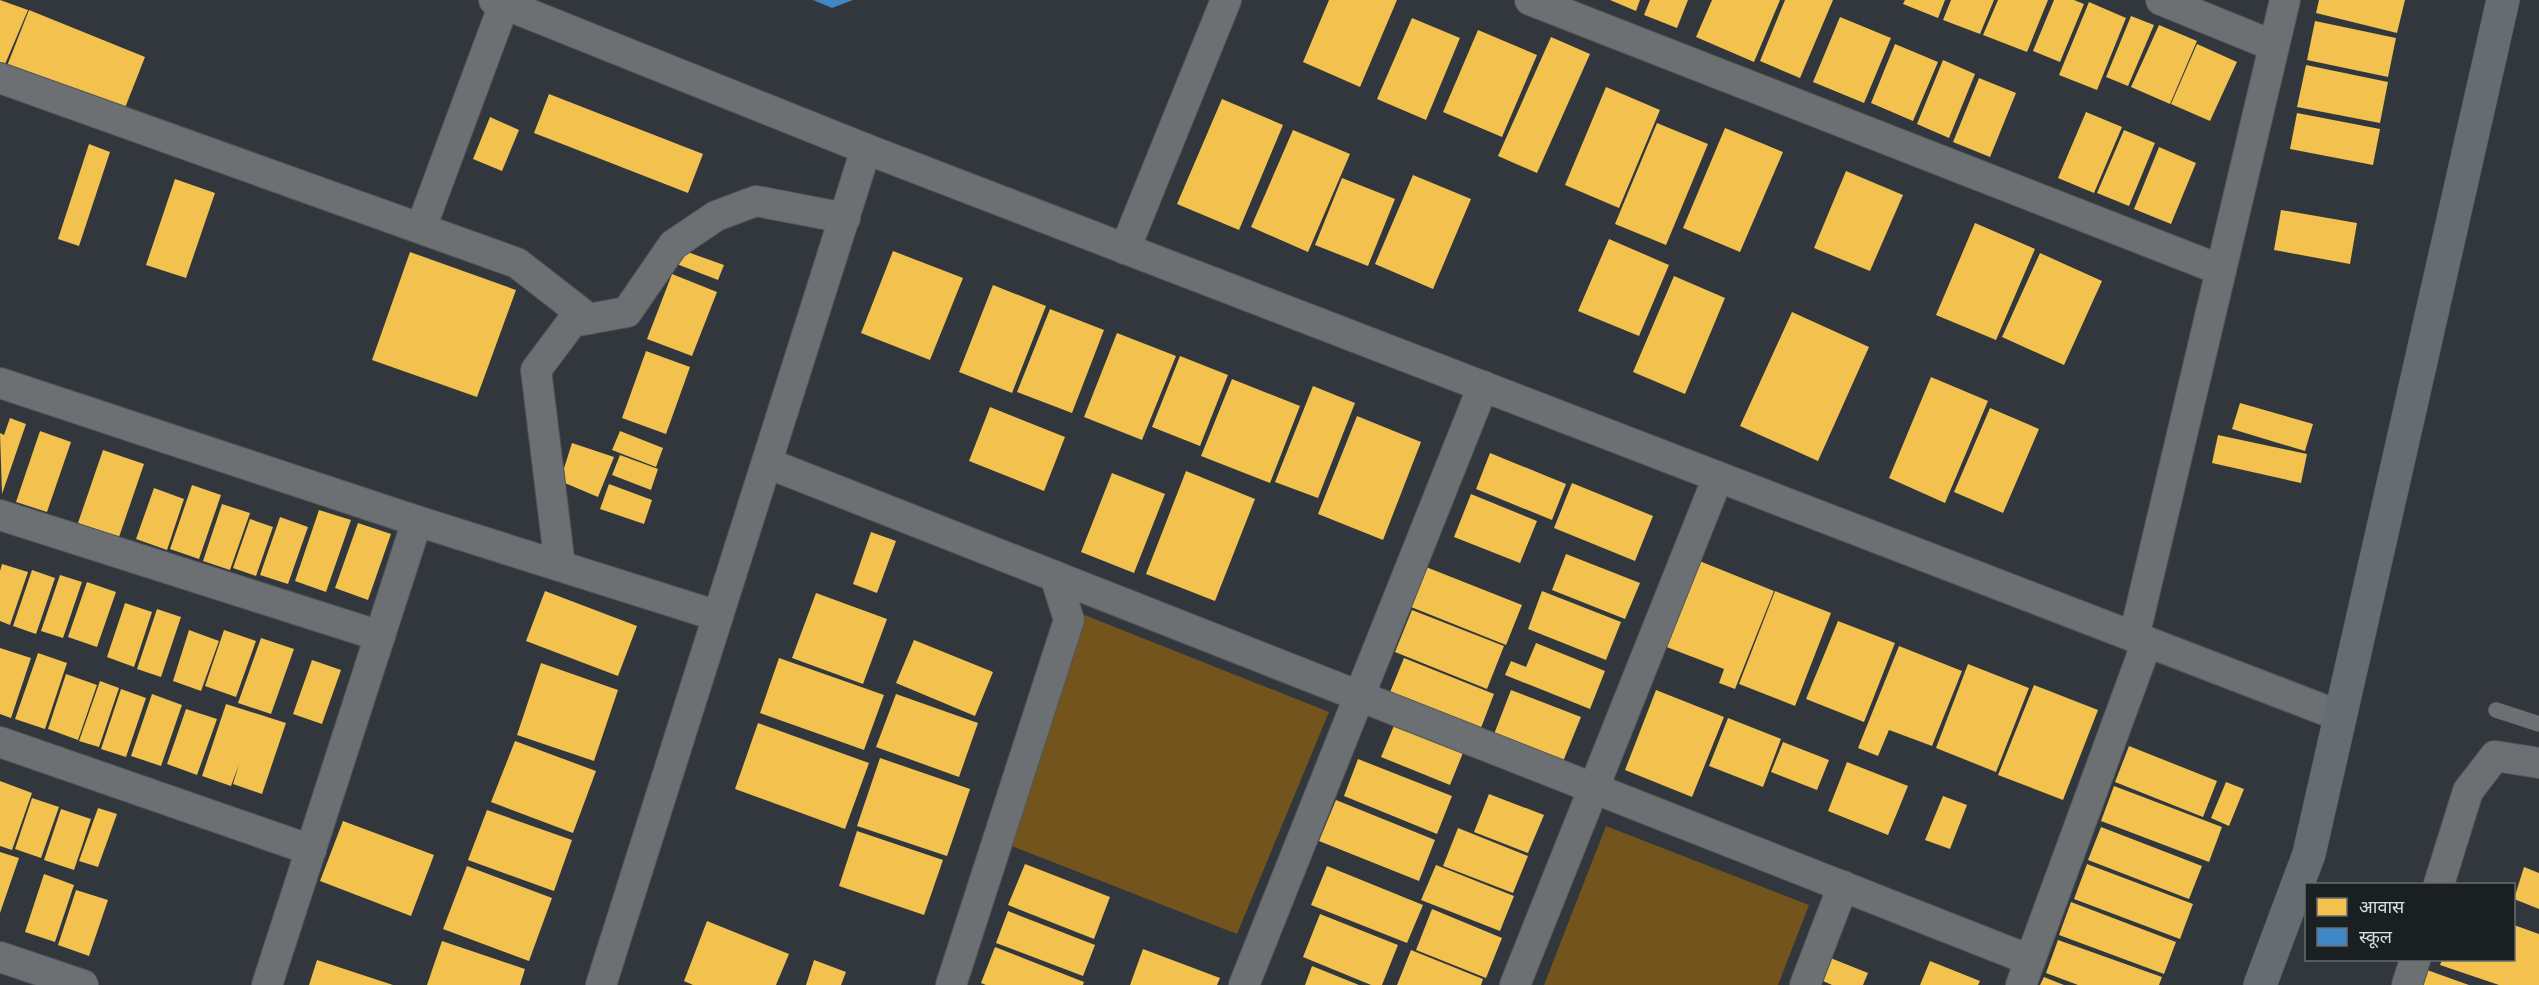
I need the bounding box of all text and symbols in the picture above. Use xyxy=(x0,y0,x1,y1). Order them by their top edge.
legend xyxy=(2305,883,2515,961)
text: आवास xyxy=(2359,896,2405,917)
text: स्कूल xyxy=(2359,926,2393,949)

